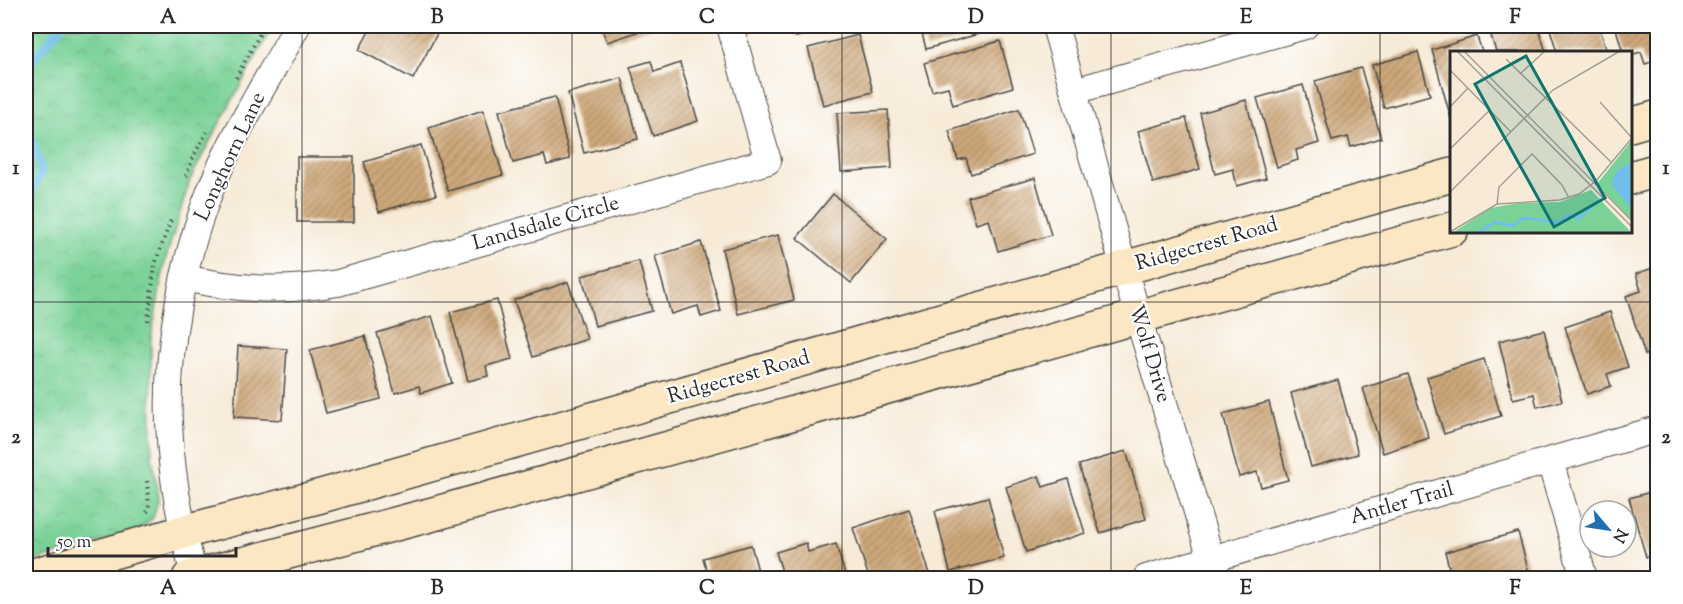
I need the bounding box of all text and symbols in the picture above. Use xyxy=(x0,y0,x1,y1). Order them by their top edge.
text: A xyxy=(160,4,177,33)
text: B xyxy=(431,4,444,33)
text: C xyxy=(699,4,715,33)
text: D xyxy=(968,4,984,33)
text: E xyxy=(1240,4,1253,33)
text: F xyxy=(1509,4,1521,33)
inset map xyxy=(1450,51,1632,232)
street label: Longhorn Lane xyxy=(188,88,274,226)
text: 1 xyxy=(13,155,20,184)
text: 1 xyxy=(1663,155,1670,184)
street label: Landsdale Circle xyxy=(469,189,623,259)
street label: Ridgecrest Road xyxy=(1132,210,1282,280)
street label: Wolf Drive xyxy=(1120,301,1178,407)
street label: Ridgecrest Road xyxy=(664,343,814,413)
text: 2 xyxy=(11,424,21,453)
text: 2 xyxy=(1661,424,1671,453)
street label: Antler Trail xyxy=(1347,475,1457,533)
north arrow xyxy=(1578,499,1638,559)
scale bar xyxy=(48,520,236,558)
text: N xyxy=(1606,524,1632,546)
text: 50 m xyxy=(56,530,92,556)
text: A xyxy=(160,575,177,604)
text: B xyxy=(431,575,444,604)
text: C xyxy=(699,575,715,604)
text: D xyxy=(968,575,984,604)
text: E xyxy=(1240,575,1253,604)
text: F xyxy=(1509,575,1521,604)

